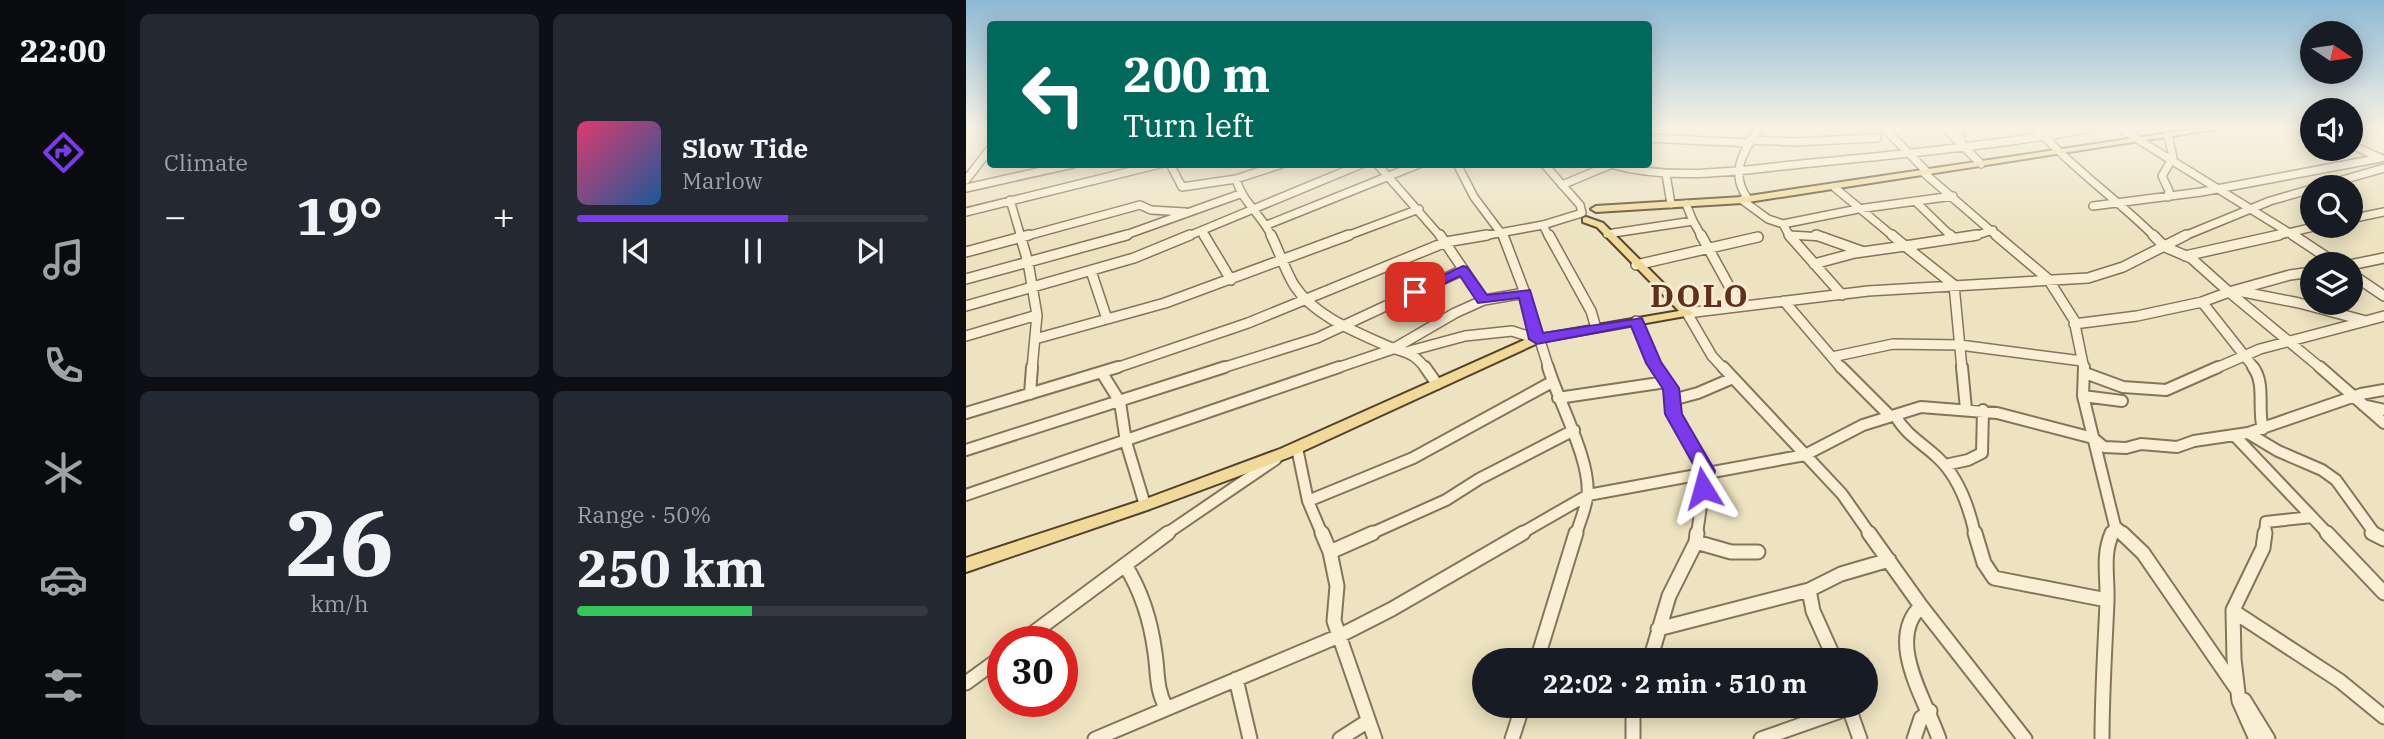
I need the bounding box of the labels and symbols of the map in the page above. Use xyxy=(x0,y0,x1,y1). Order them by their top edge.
north arrow xyxy=(2300,21,2362,84)
pin xyxy=(1385,262,1445,322)
district label: DOLO xyxy=(1650,274,1750,316)
position arrow xyxy=(1666,451,1740,525)
speed limit sign: 30 xyxy=(987,626,1078,717)

